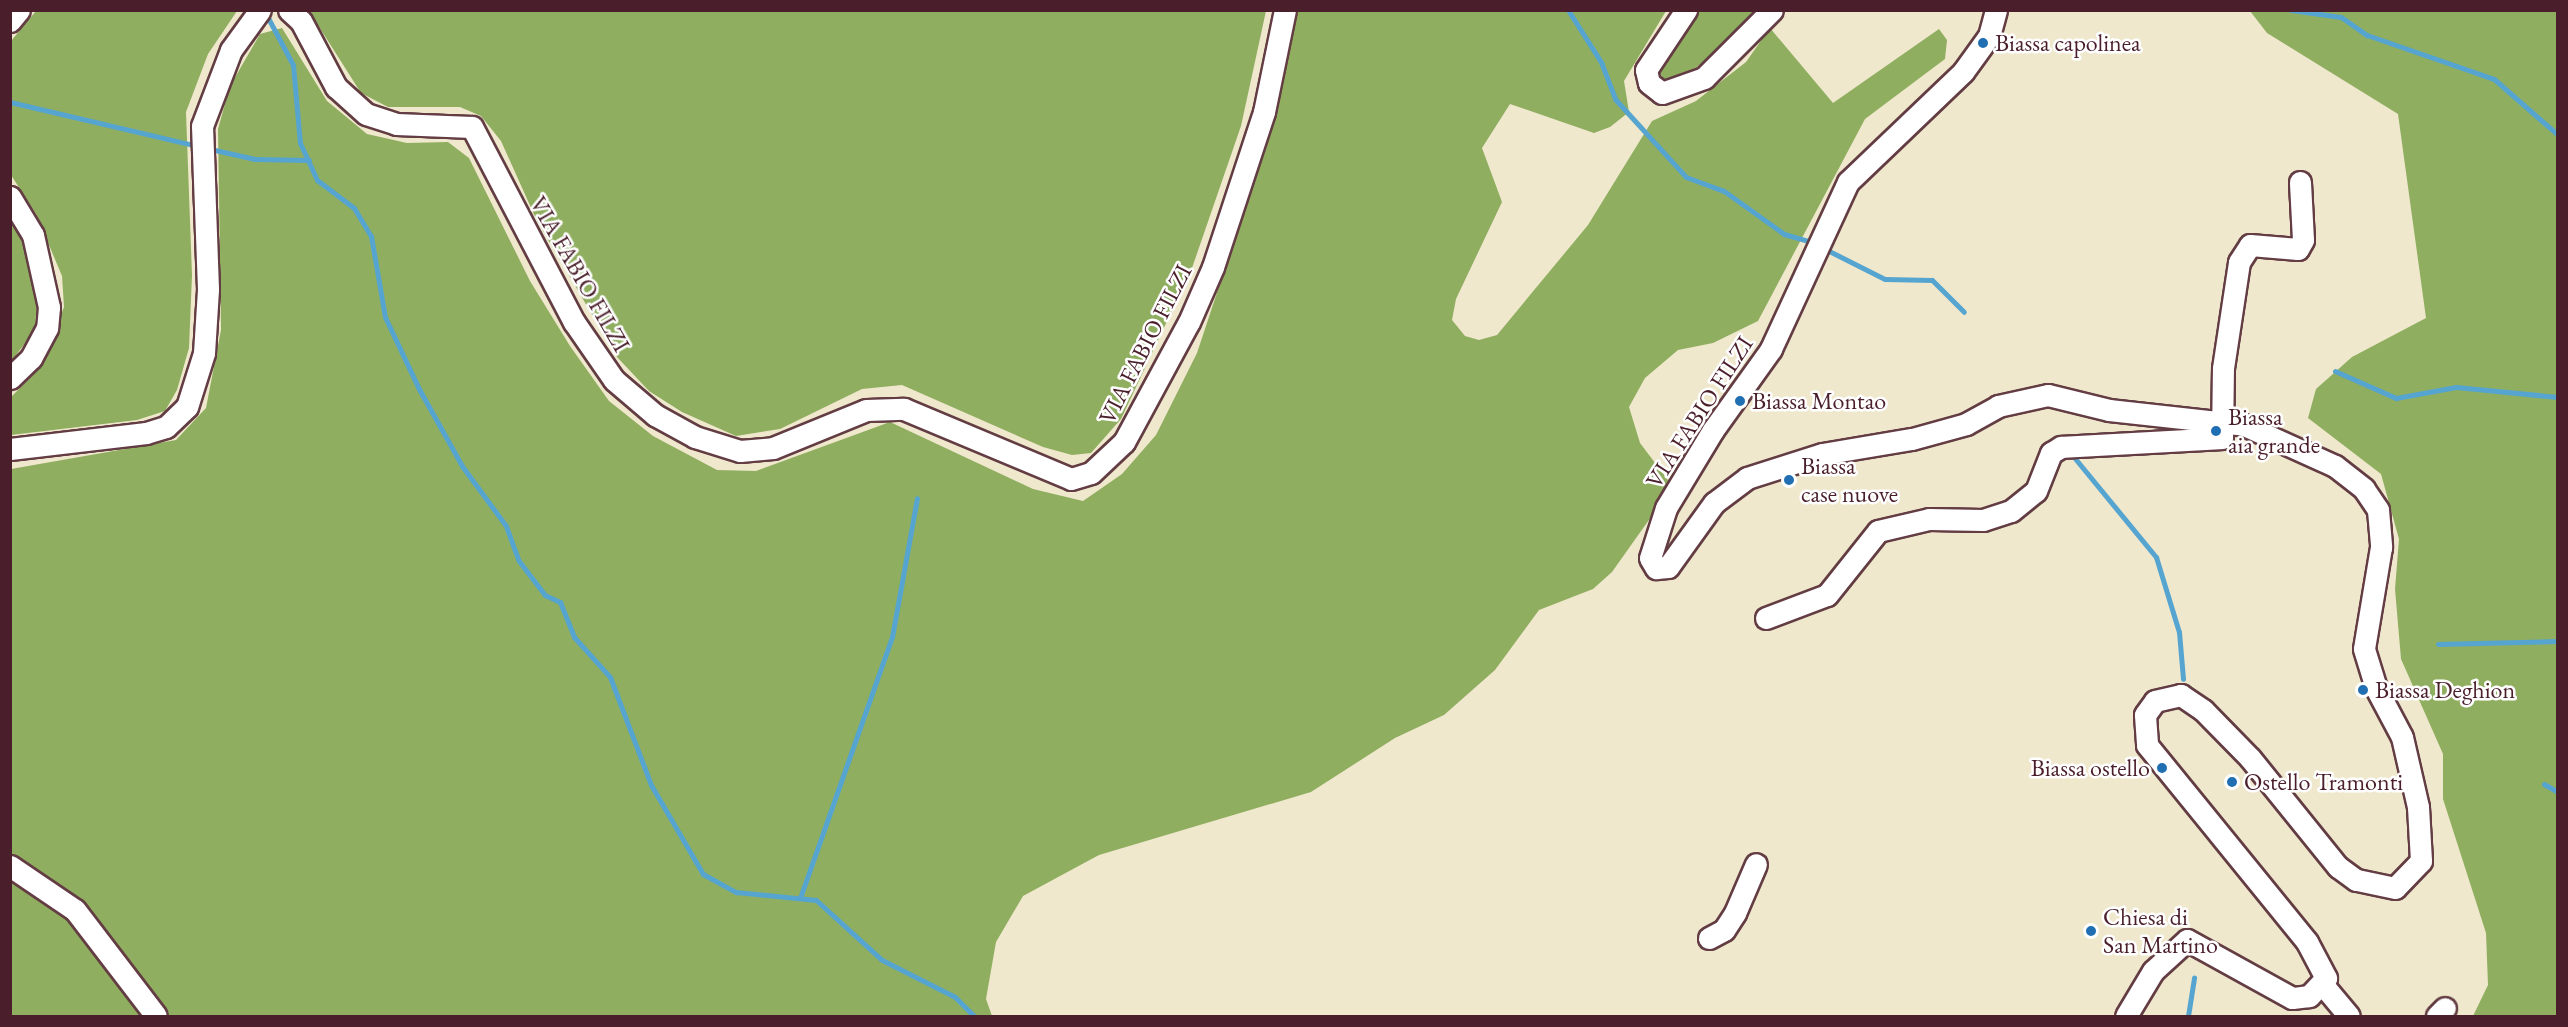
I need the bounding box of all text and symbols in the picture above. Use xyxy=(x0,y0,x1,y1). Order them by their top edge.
place label: Biassa capolinea xyxy=(1995,29,2141,57)
marker: Biassa capolinea xyxy=(1976,36,1990,50)
street label: VIA FABIO FILZI xyxy=(524,191,636,357)
street label: VIA FABIO FILZI xyxy=(1092,259,1198,429)
street label: VIA FABIO FILZI xyxy=(1639,331,1759,493)
place label: Biassa Montao xyxy=(1752,387,1886,415)
marker: Biassa Montao xyxy=(1733,394,1747,408)
place label: Biassa aia grande xyxy=(2228,403,2320,459)
marker: Biassa aia grande xyxy=(2209,424,2223,438)
place label: Biassa case nuove xyxy=(1801,452,1898,508)
marker: Biassa case nuove xyxy=(1782,473,1796,487)
place label: Biassa Deghion xyxy=(2375,676,2515,704)
marker: Biassa Deghion xyxy=(2356,683,2370,697)
place label: Biassa ostello xyxy=(2031,754,2150,782)
marker: Biassa ostello xyxy=(2155,761,2169,775)
place label: Ostello Tramonti xyxy=(2244,768,2403,796)
marker: Ostello Tramonti xyxy=(2225,775,2239,789)
place label: Chiesa di San Martino xyxy=(2103,903,2218,959)
marker: Chiesa di San Martino xyxy=(2084,924,2098,938)

